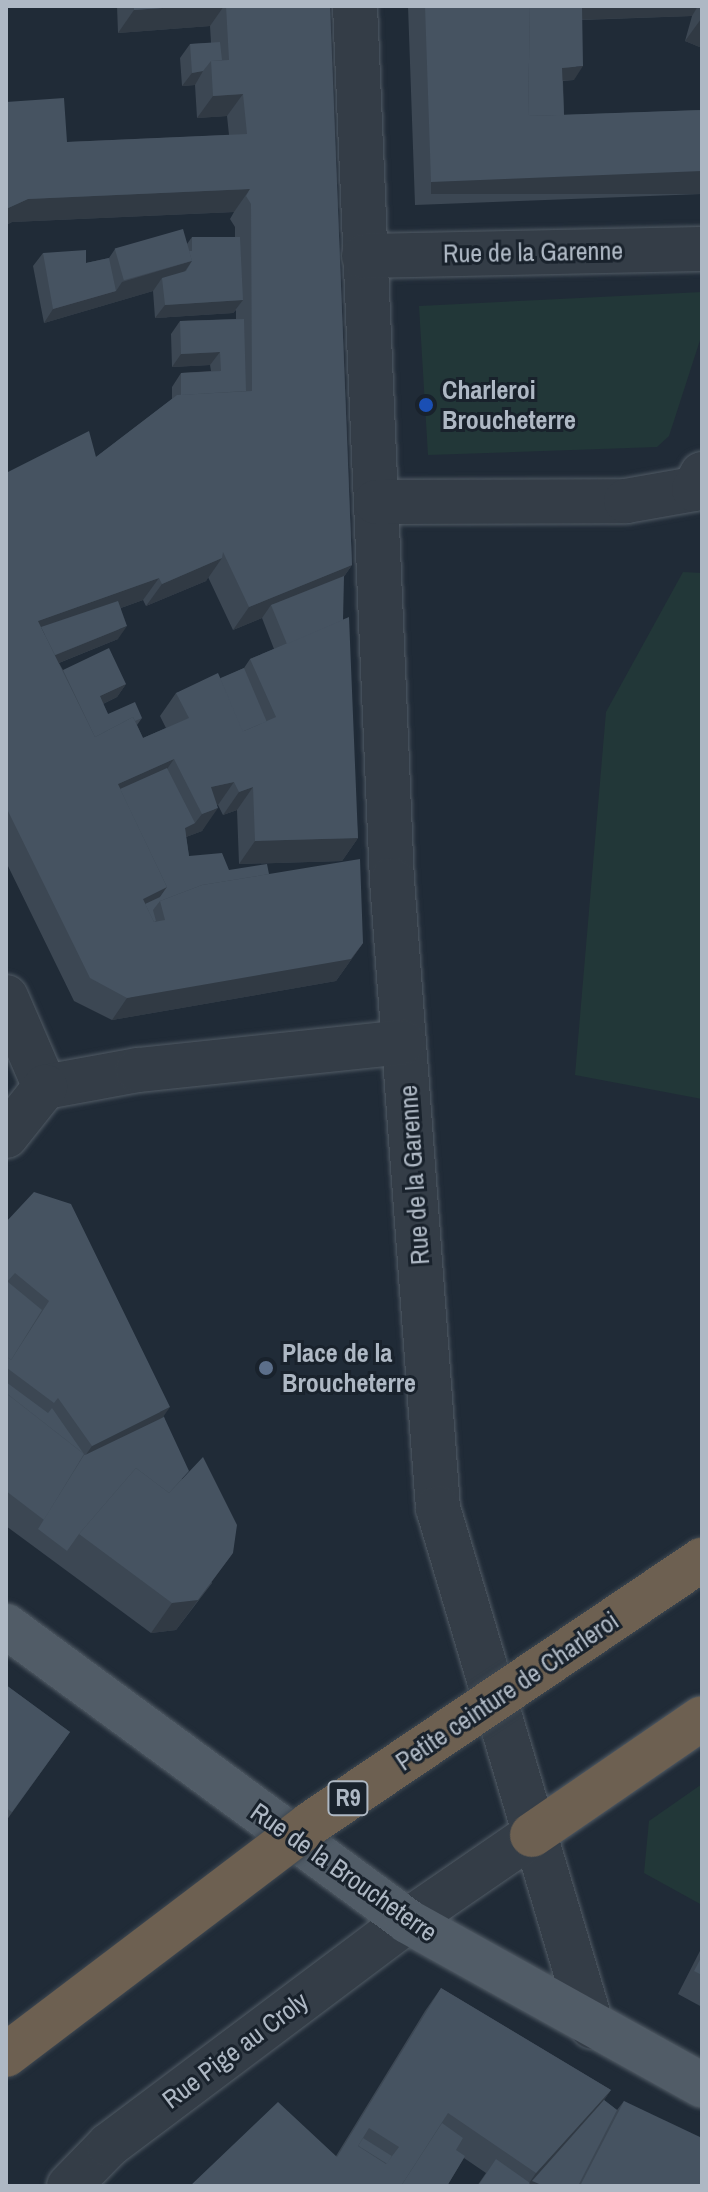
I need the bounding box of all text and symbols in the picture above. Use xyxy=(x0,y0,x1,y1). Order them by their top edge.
street label: Rue de la Garenne xyxy=(443,235,623,269)
place label: Charleroi Broucheterre xyxy=(442,374,576,436)
marker: Charleroi Broucheterre xyxy=(417,396,435,414)
street label: Rue de la Garenne xyxy=(392,1084,436,1266)
place label: Place de la Broucheterre xyxy=(282,1337,416,1398)
marker: Place de la Broucheterre xyxy=(257,1359,275,1377)
street label: Petite ceinture de Charleroi xyxy=(390,1605,624,1777)
road number: R9 xyxy=(326,1778,370,1818)
street label: Rue de la Broucheterre xyxy=(245,1796,443,1948)
street label: Rue Pige au Croly xyxy=(156,1985,314,2115)

